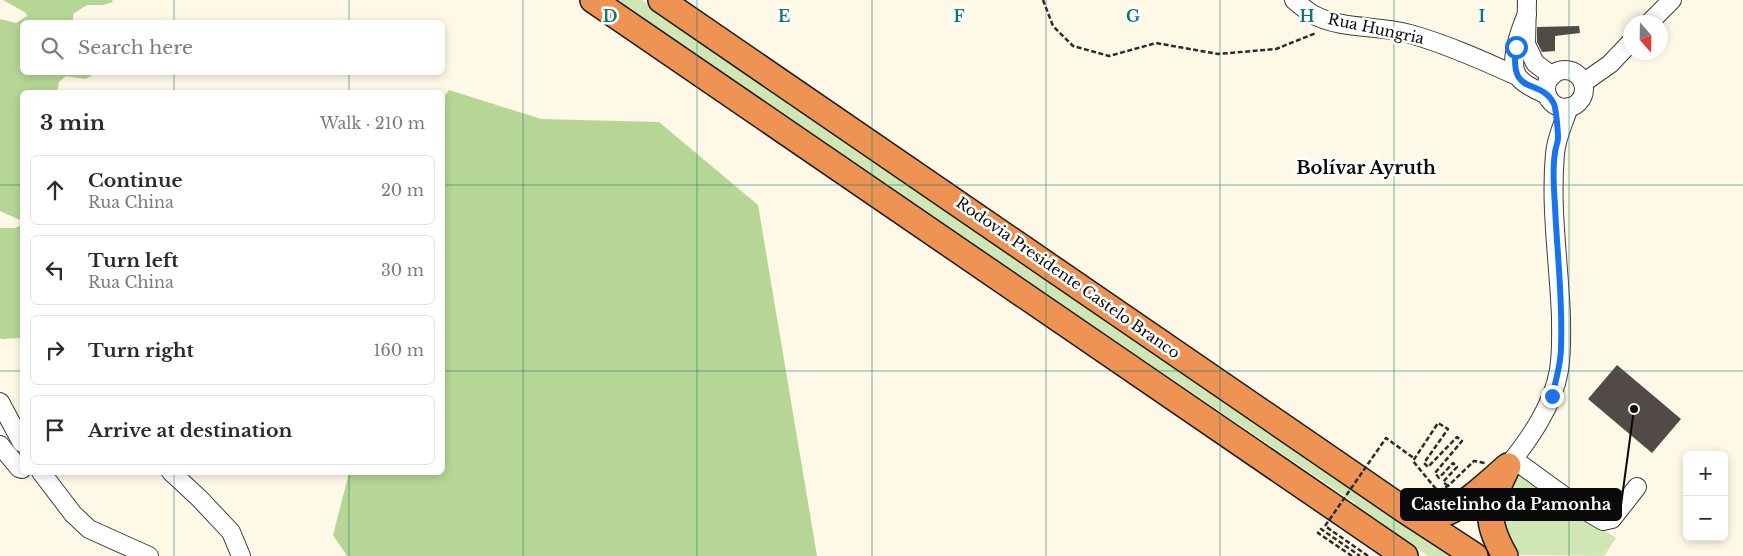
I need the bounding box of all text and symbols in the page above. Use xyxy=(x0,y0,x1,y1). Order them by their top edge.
text: D xyxy=(603,6,617,26)
text: E xyxy=(778,6,790,26)
text: F xyxy=(953,6,965,26)
text: G xyxy=(1126,6,1140,26)
text: H xyxy=(1299,6,1315,26)
text: I xyxy=(1479,6,1486,26)
street label: Rua Hungria xyxy=(1326,9,1427,48)
north arrow xyxy=(1623,15,1668,60)
search box xyxy=(20,20,445,75)
icon: search xyxy=(38,34,66,62)
text: Search here xyxy=(78,36,193,59)
route start xyxy=(1505,36,1528,59)
text: 3 min xyxy=(40,110,105,136)
text: Walk · 210 m xyxy=(320,113,425,133)
district label: Bolívar Ayruth xyxy=(1296,157,1436,179)
text: Continue xyxy=(88,169,183,192)
icon: ahead xyxy=(41,176,69,204)
text: 20 m xyxy=(381,180,424,200)
text: Rua China xyxy=(88,192,174,212)
street label: Rodovia Presidente Castelo Branco xyxy=(953,193,1184,363)
text: Turn left xyxy=(88,249,179,272)
icon: left xyxy=(41,256,69,284)
text: 30 m xyxy=(381,260,424,280)
text: Rua China xyxy=(88,272,174,292)
icon: right xyxy=(41,336,69,364)
text: Turn right xyxy=(88,339,194,362)
text: 160 m xyxy=(373,340,424,360)
route end xyxy=(1541,385,1564,408)
icon: arrive xyxy=(41,416,69,444)
text: Arrive at destination xyxy=(88,419,292,442)
map controls xyxy=(1683,451,1728,541)
button: + xyxy=(1683,451,1728,496)
callout: Castelinho da Pamonha xyxy=(1401,489,1621,520)
text: Castelinho da Pamonha xyxy=(1411,494,1611,514)
button: − xyxy=(1683,496,1728,541)

